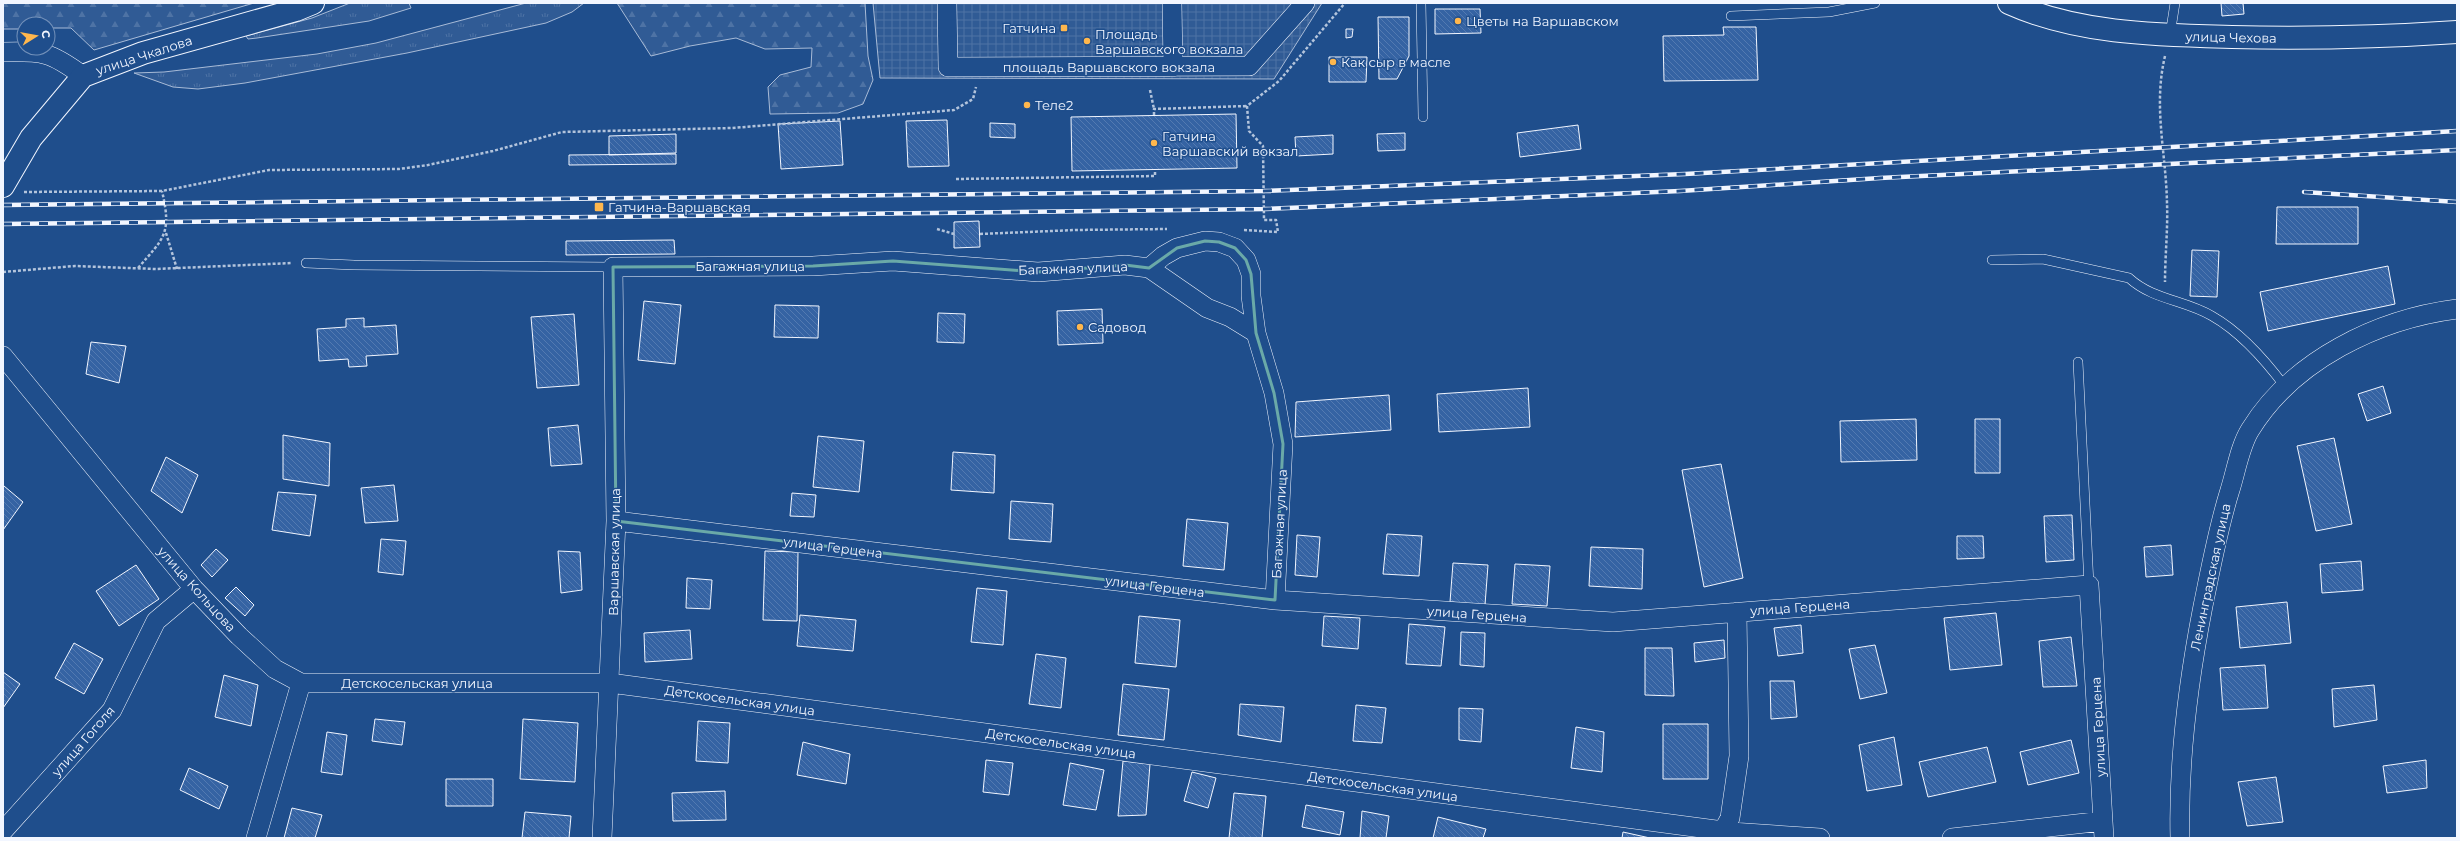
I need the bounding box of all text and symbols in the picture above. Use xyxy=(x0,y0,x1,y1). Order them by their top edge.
place label: Цветы на Варшавском xyxy=(1466,13,1619,29)
north arrow xyxy=(16,16,56,56)
marker: Цветы на Варшавском xyxy=(1453,16,1463,26)
place label: Гатчина xyxy=(1002,20,1056,36)
marker: Гатчина xyxy=(1059,23,1069,33)
place label: Площадь Варшавского вокзала xyxy=(1095,26,1243,57)
street label: улица Чехова xyxy=(2184,28,2277,46)
text: С xyxy=(38,29,53,39)
street label: улица Чкалова xyxy=(93,32,194,78)
marker: Площадь Варшавского вокзала xyxy=(1082,36,1092,46)
place label: Как сыр в масле xyxy=(1341,54,1451,70)
marker: Как сыр в масле xyxy=(1328,57,1338,67)
street label: площадь Варшавского вокзала xyxy=(1003,59,1215,75)
place label: Теле2 xyxy=(1035,97,1073,113)
marker: Теле2 xyxy=(1022,100,1032,110)
place label: Гатчина Варшавский вокзал xyxy=(1162,128,1298,159)
marker: Гатчина Варшавский вокзал xyxy=(1149,138,1159,148)
place label: Гатчина-Варшавская xyxy=(608,199,751,215)
marker: Гатчина-Варшавская xyxy=(593,201,605,213)
street label: Багажная улица xyxy=(695,258,805,274)
street label: Багажная улица xyxy=(1018,258,1128,278)
place label: Садовод xyxy=(1088,319,1146,335)
marker: Садовод xyxy=(1075,322,1085,332)
street label: Багажная улица xyxy=(1268,469,1290,579)
street label: Варшавская улица xyxy=(605,488,623,616)
street label: Ленинградская улица xyxy=(2187,502,2233,652)
street label: улица Герцена xyxy=(781,533,884,561)
street label: улица Кольцова xyxy=(154,542,239,635)
street label: улица Герцена xyxy=(1103,572,1206,600)
street label: улица Герцена xyxy=(1749,596,1850,619)
street label: улица Герцена xyxy=(1426,602,1527,625)
street label: Детскосельская улица xyxy=(341,675,493,691)
street label: улица Герцена xyxy=(2087,677,2109,778)
street label: Детскосельская улица xyxy=(664,682,816,718)
street label: улица Гоголя xyxy=(47,702,118,780)
street label: Детскосельская улица xyxy=(985,725,1137,761)
street label: Детскосельская улица xyxy=(1307,768,1459,804)

